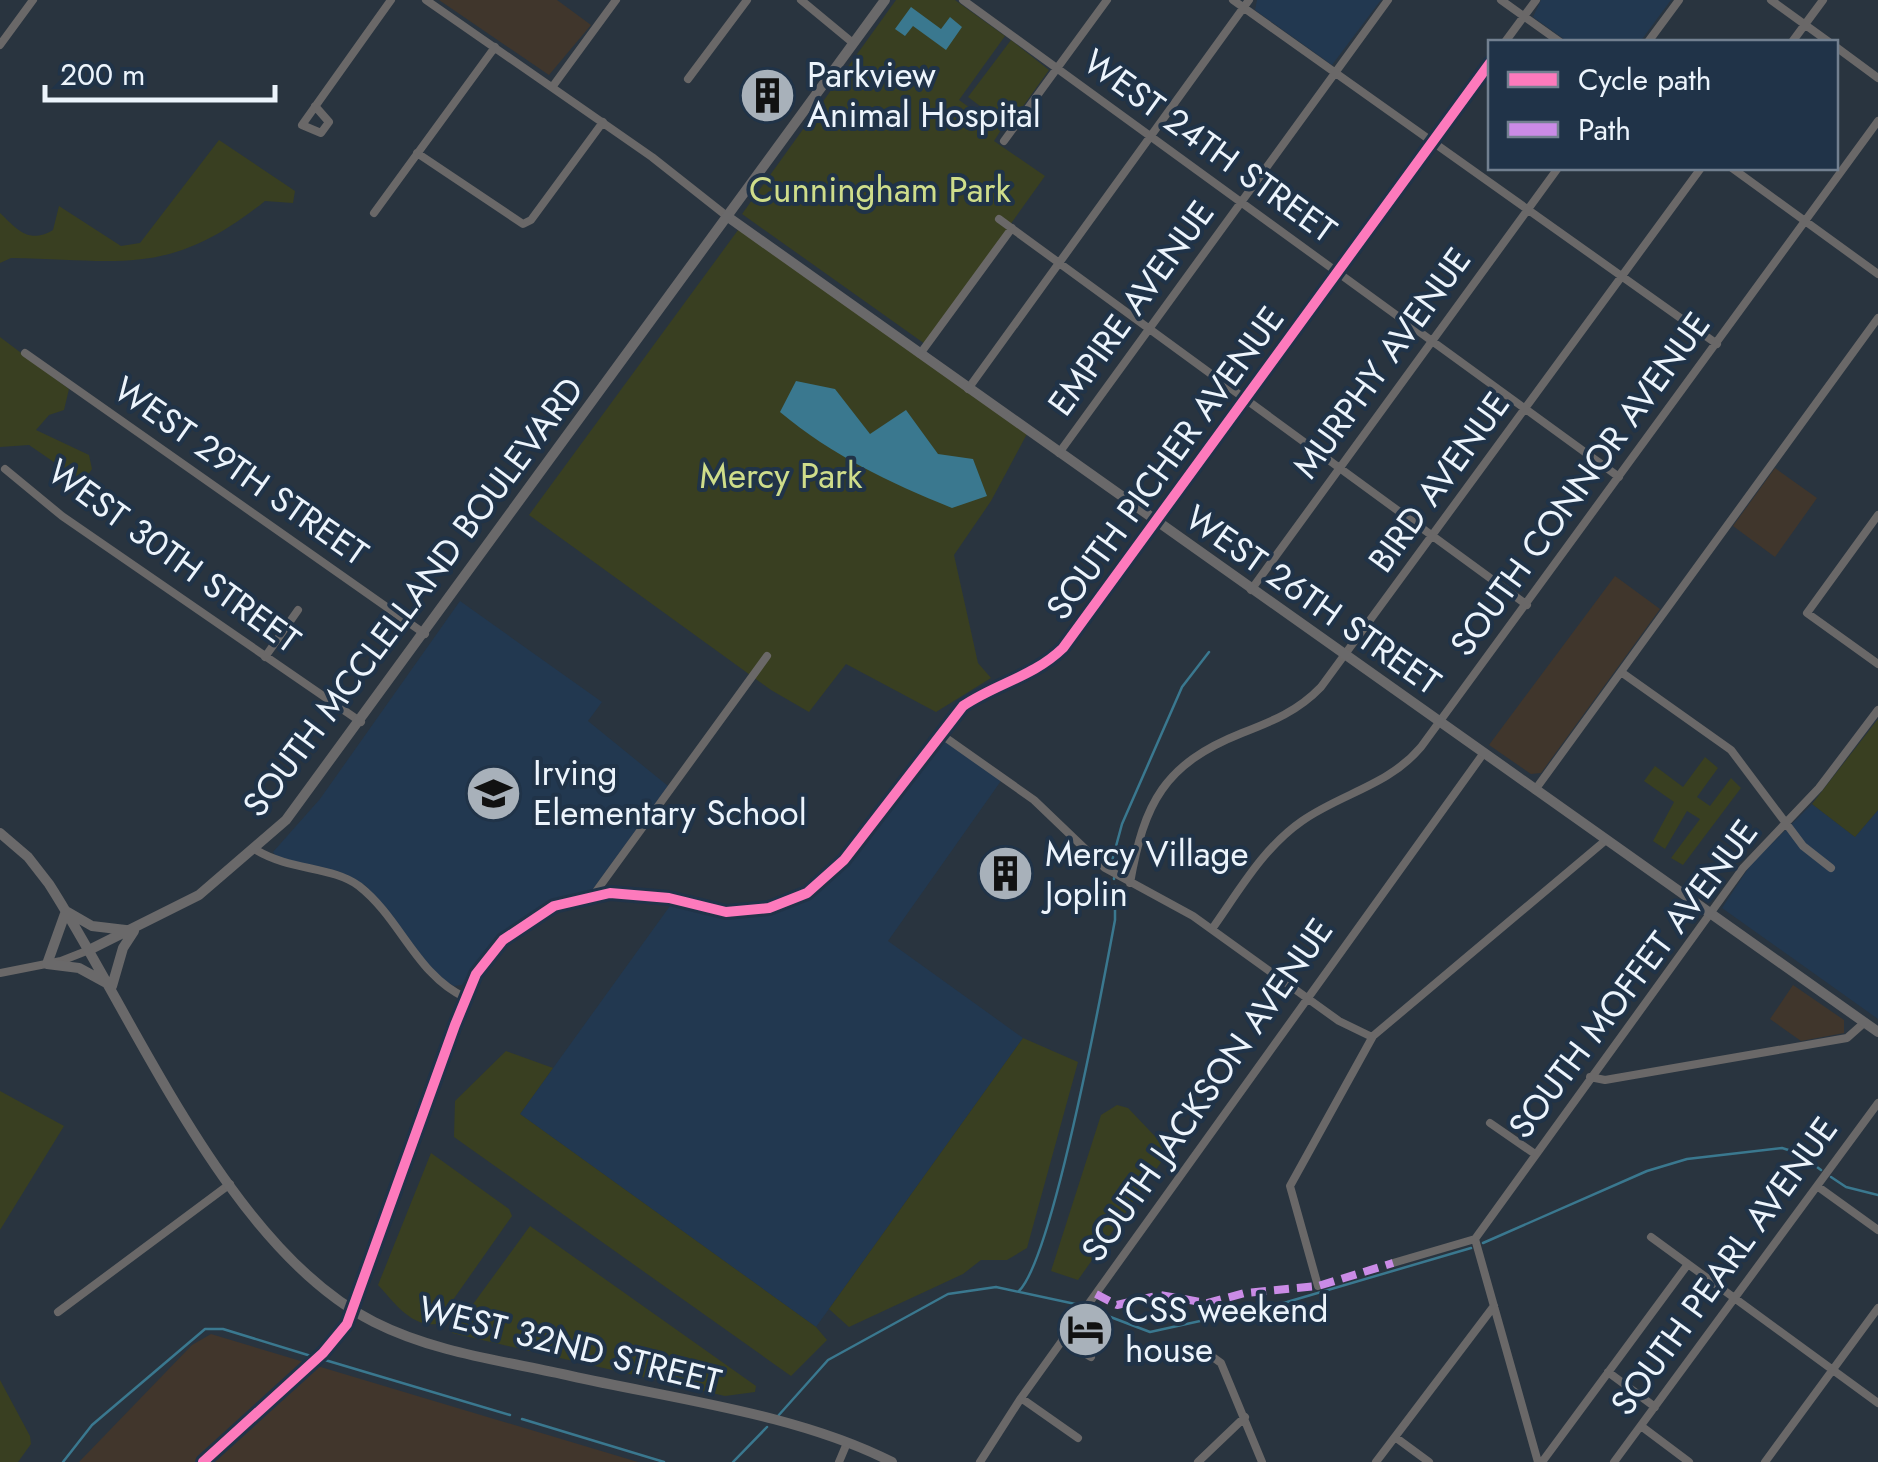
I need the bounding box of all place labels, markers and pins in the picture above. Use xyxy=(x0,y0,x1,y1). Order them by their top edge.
place label: Parkview Animal Hospital xyxy=(807,50,1041,140)
building icon: Parkview Animal Hospital xyxy=(738,65,798,125)
place label: Irving Elementary School xyxy=(533,748,807,838)
school or university icon: Irving Elementary School xyxy=(464,763,524,823)
place label: Mercy Village Joplin xyxy=(1041,829,1249,919)
building icon: Mercy Village Joplin xyxy=(976,844,1036,904)
place label: CSS weekend house xyxy=(1125,1285,1328,1375)
hotel icon: CSS weekend house xyxy=(1056,1300,1116,1360)

